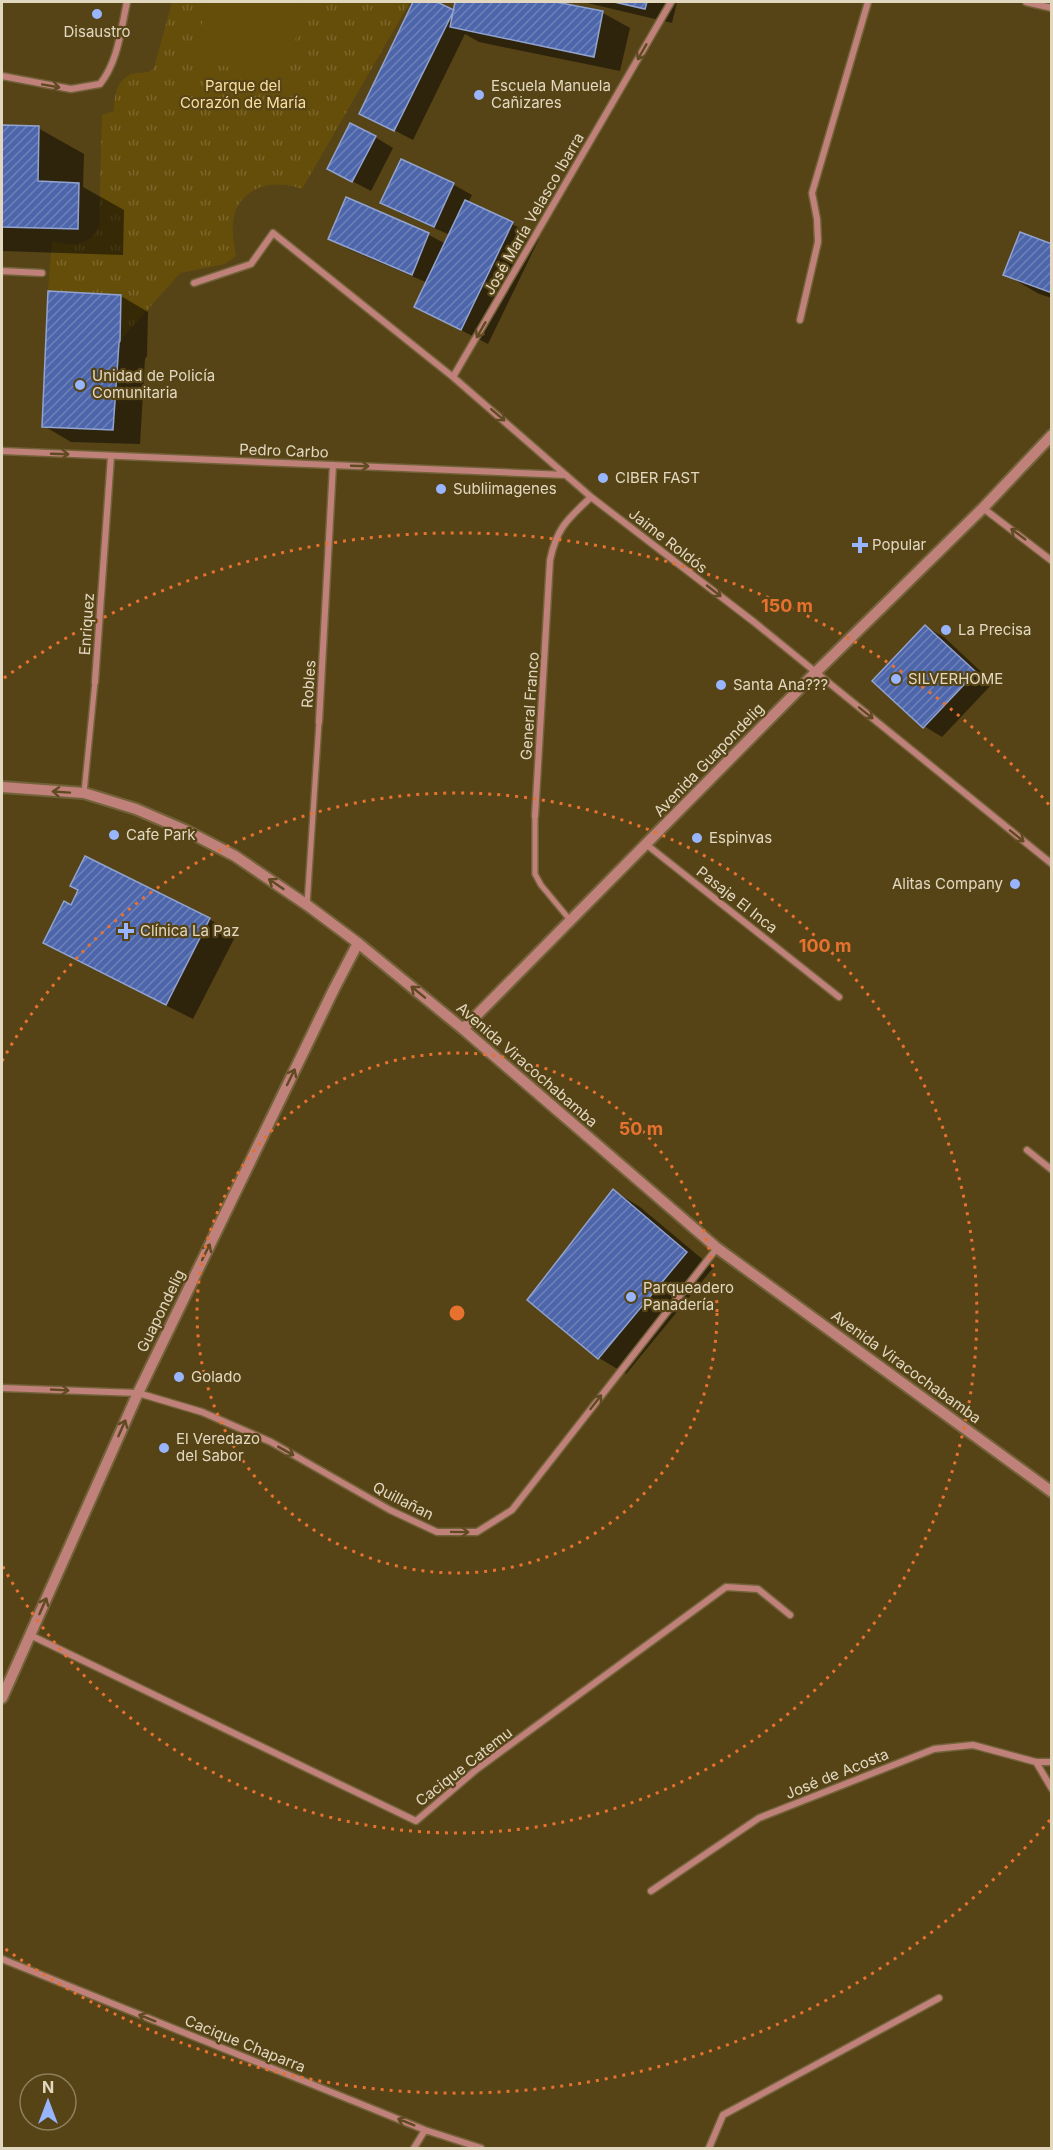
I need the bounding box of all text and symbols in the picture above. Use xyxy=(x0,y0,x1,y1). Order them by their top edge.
marker: Disaustro xyxy=(90,7,104,21)
place label: Disaustro xyxy=(64,22,130,41)
one-way arrow xyxy=(635,43,647,60)
park label: Parque del Corazón de María xyxy=(180,76,306,112)
place label: Escuela Manuela Cañizares xyxy=(491,76,611,112)
one-way arrow xyxy=(40,81,60,92)
marker: Escuela Manuela Cañizares xyxy=(472,88,486,102)
street label: José María Velasco Ibarra xyxy=(479,129,588,298)
one-way arrow xyxy=(474,321,486,338)
place label: Unidad de Policía Comunitaria xyxy=(92,366,215,402)
marker: Unidad de Policía Comunitaria xyxy=(73,378,87,392)
one-way arrow xyxy=(490,408,505,422)
street label: Pedro Carbo xyxy=(239,439,329,462)
one-way arrow xyxy=(49,448,69,460)
one-way arrow xyxy=(349,460,369,472)
place label: CIBER FAST xyxy=(615,468,700,487)
marker: CIBER FAST xyxy=(596,471,610,485)
place label: Subliimagenes xyxy=(453,479,557,498)
marker: Subliimagenes xyxy=(434,482,448,496)
street label: Jaime Roldós xyxy=(625,504,712,577)
one-way arrow xyxy=(1010,528,1026,540)
place label: Popular xyxy=(872,535,927,554)
marker: Popular xyxy=(853,538,867,552)
one-way arrow xyxy=(706,584,722,597)
street label: Enriquez xyxy=(75,592,98,656)
text: 150 m xyxy=(761,595,813,616)
place label: La Precisa xyxy=(958,620,1031,639)
marker: La Precisa xyxy=(939,623,953,637)
street label: General Franco xyxy=(516,651,543,761)
street label: Robles xyxy=(297,659,320,709)
place label: SILVERHOME xyxy=(908,669,1003,688)
marker: SILVERHOME xyxy=(889,672,903,686)
place label: Santa Ana??? xyxy=(733,675,828,694)
marker: Santa Ana??? xyxy=(714,678,728,692)
street label: Avenida Guapondelig xyxy=(650,699,768,820)
one-way arrow xyxy=(858,706,873,720)
one-way arrow xyxy=(51,786,71,797)
place label: Cafe Park xyxy=(126,825,196,844)
marker: Cafe Park xyxy=(107,828,121,842)
place label: Espinvas xyxy=(709,828,772,847)
one-way arrow xyxy=(1009,830,1025,843)
marker: Espinvas xyxy=(690,831,704,845)
street label: Pasaje El Inca xyxy=(693,862,782,937)
place label: Alitas Company xyxy=(892,874,1004,893)
marker: Alitas Company xyxy=(1008,877,1022,891)
one-way arrow xyxy=(269,878,285,890)
place label: Clínica La Paz xyxy=(140,921,240,940)
marker: Clínica La Paz xyxy=(117,922,135,940)
text: 100 m xyxy=(799,935,851,956)
one-way arrow xyxy=(410,985,426,998)
street label: Avenida Viracochabamba xyxy=(453,998,602,1131)
one-way arrow xyxy=(286,1068,297,1086)
text: 50 m xyxy=(619,1118,663,1139)
one-way arrow xyxy=(200,1244,212,1261)
street label: Guapondelig xyxy=(132,1266,189,1355)
place label: Parqueadero Panadería xyxy=(643,1278,734,1314)
marker: Parqueadero Panadería xyxy=(624,1290,638,1304)
centre of rings xyxy=(447,1303,467,1323)
street label: Avenida Viracochabamba xyxy=(828,1306,985,1427)
place label: Golado xyxy=(191,1367,241,1386)
marker: Golado xyxy=(172,1370,186,1384)
one-way arrow xyxy=(49,1384,69,1395)
one-way arrow xyxy=(590,1395,603,1411)
one-way arrow xyxy=(117,1419,128,1438)
place label: El Veredazo del Sabor xyxy=(176,1429,260,1465)
marker: El Veredazo del Sabor xyxy=(157,1441,171,1455)
one-way arrow xyxy=(276,1446,294,1457)
street label: Quillañan xyxy=(370,1477,437,1524)
one-way arrow xyxy=(450,1526,470,1538)
one-way arrow xyxy=(38,1598,49,1616)
street label: Cacique Catemu xyxy=(412,1723,516,1810)
street label: José de Acosta xyxy=(782,1744,891,1803)
street label: Cacique Chaparra xyxy=(182,2011,308,2076)
one-way arrow xyxy=(138,2012,157,2023)
north arrow xyxy=(18,2072,78,2132)
text: N xyxy=(42,2077,54,2097)
one-way arrow xyxy=(397,2116,416,2127)

